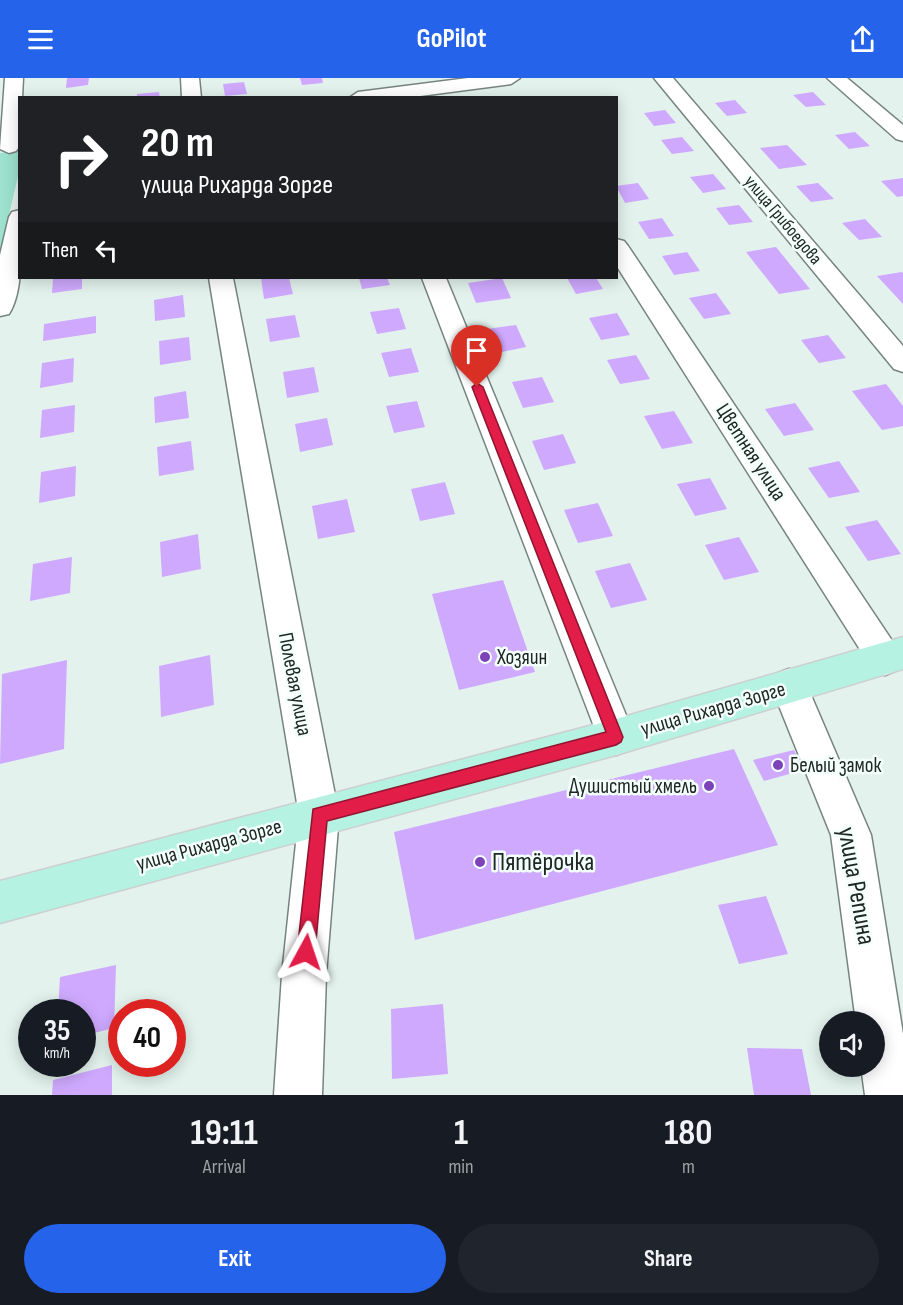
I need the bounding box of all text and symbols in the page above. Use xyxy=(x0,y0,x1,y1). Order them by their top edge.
icon: menu xyxy=(24,23,57,56)
text: GoPilot xyxy=(417,23,486,55)
icon: share xyxy=(846,23,879,56)
text: 20 m xyxy=(141,118,214,169)
icon: right xyxy=(42,120,120,198)
text: улица Рихарда Зорге xyxy=(141,169,333,201)
street label: улица Грибоедова xyxy=(740,171,826,269)
icon: left xyxy=(90,234,123,267)
text: Then xyxy=(42,237,78,264)
pin xyxy=(451,325,502,387)
icon: arrive xyxy=(460,334,493,367)
street label: Цветная улица xyxy=(710,399,792,505)
street label: Полевая улица xyxy=(273,630,317,738)
place label: Хозяин xyxy=(496,645,547,670)
marker: Хозяин xyxy=(478,650,492,664)
street label: улица Рихарда Зорге xyxy=(638,676,788,742)
place label: Белый замок xyxy=(790,753,882,778)
marker: Белый замок xyxy=(771,758,785,772)
place label: Душистый хмель xyxy=(569,774,697,799)
marker: Душистый хмель xyxy=(702,779,716,793)
street label: улица Рихарда Зорге xyxy=(134,814,284,876)
street label: улица Репина xyxy=(830,825,882,947)
place label: Пятёрочка xyxy=(492,847,594,878)
marker: Пятёрочка xyxy=(473,855,487,869)
position arrow xyxy=(274,920,338,984)
speed limit sign: 40 xyxy=(108,999,186,1077)
map controls xyxy=(819,1011,885,1077)
button: sound xyxy=(819,1011,885,1077)
text: 35 xyxy=(44,1013,70,1049)
text: km/h xyxy=(44,1044,70,1063)
text: 19:11 xyxy=(191,1112,258,1155)
text: 1 xyxy=(454,1112,468,1155)
text: 180 xyxy=(664,1112,712,1155)
text: Arrival xyxy=(203,1155,246,1179)
text: min xyxy=(449,1155,474,1179)
text: m xyxy=(682,1155,695,1179)
button: Exit xyxy=(24,1224,446,1293)
button: Share xyxy=(458,1224,879,1293)

